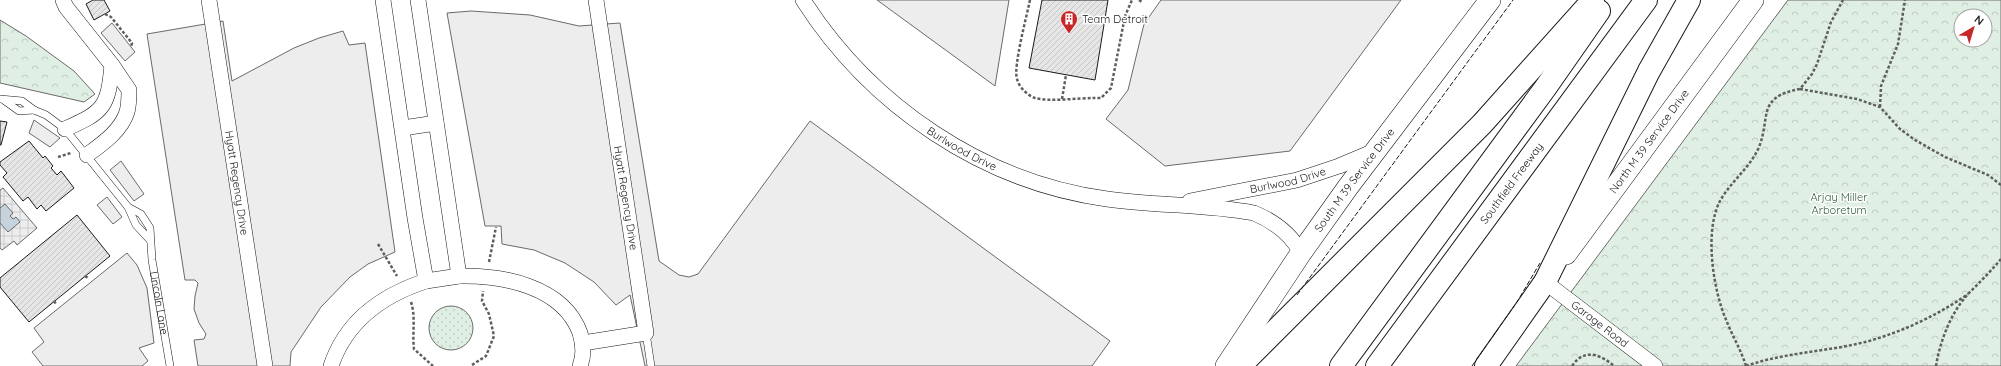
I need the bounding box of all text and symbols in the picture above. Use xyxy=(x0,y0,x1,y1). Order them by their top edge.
north arrow xyxy=(1953,8,1993,48)
building icon: Team Detroit xyxy=(1059,9,1079,34)
place label: Team Detroit xyxy=(1082,12,1148,26)
text: N xyxy=(1972,12,1987,28)
street label: North M 39 Service Drive xyxy=(1606,86,1692,196)
street label: Burlwood Drive xyxy=(924,123,999,174)
street label: South M 39 Service Drive xyxy=(1311,125,1397,235)
street label: Hyatt Regency Drive xyxy=(222,130,252,236)
street label: Southfield Freeway xyxy=(1477,140,1546,227)
street label: Hyatt Regency Drive xyxy=(611,145,641,251)
street label: Burlwood Drive xyxy=(1249,164,1328,196)
park label: Arjay Miller Arboretum xyxy=(1811,190,1868,217)
street label: Lincoln Lane xyxy=(147,270,172,336)
street label: Garage Road xyxy=(1568,298,1631,350)

